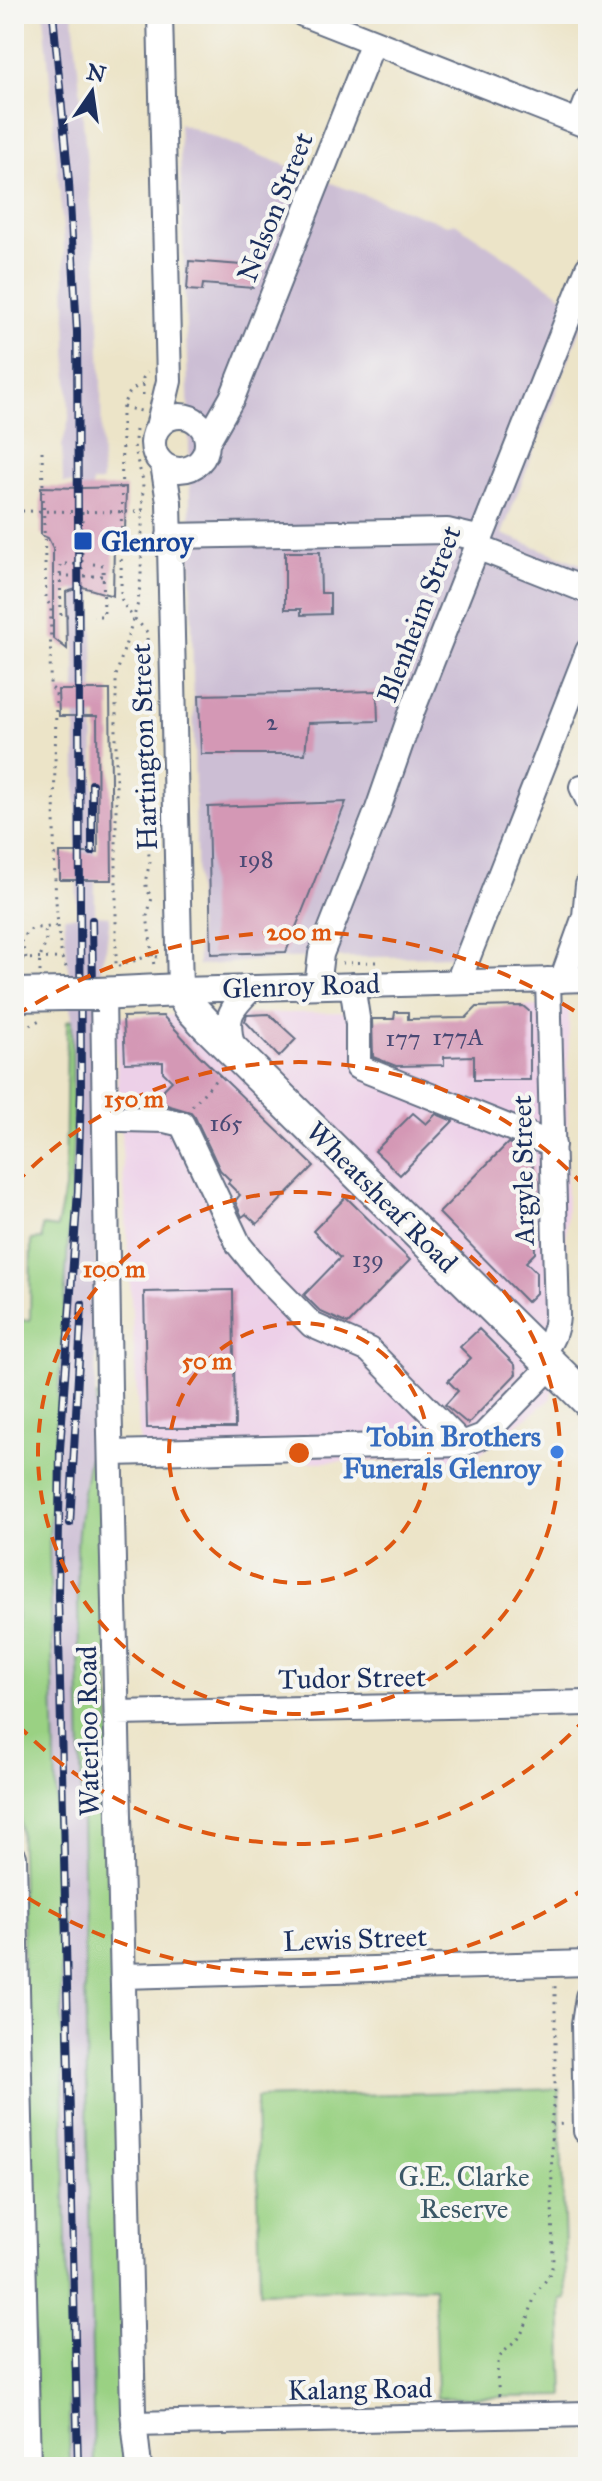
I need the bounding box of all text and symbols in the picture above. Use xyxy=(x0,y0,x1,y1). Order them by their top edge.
north arrow xyxy=(52,52,132,132)
text: N xyxy=(84,58,109,88)
street label: Nelson Street xyxy=(229,127,321,287)
street label: Blenheim Street xyxy=(369,520,469,707)
place label: Glenroy xyxy=(101,524,194,559)
marker: Glenroy xyxy=(72,530,94,552)
street label: Hartington Street xyxy=(123,643,165,851)
house number: 2 xyxy=(266,707,278,737)
house number: 198 xyxy=(239,844,273,874)
text: 200 m xyxy=(266,917,332,947)
street label: Glenroy Road xyxy=(221,966,381,1006)
house number: 177A xyxy=(432,1022,484,1052)
house number: 177 xyxy=(385,1023,421,1053)
text: 150 m xyxy=(104,1084,165,1114)
street label: Argyle Street xyxy=(504,1095,542,1246)
house number: 165 xyxy=(210,1108,242,1138)
street label: Wheatsheaf Road xyxy=(299,1114,465,1280)
house number: 139 xyxy=(352,1244,384,1274)
text: 100 m xyxy=(83,1254,146,1284)
text: 50 m xyxy=(182,1346,233,1376)
place label: Tobin Brothers Funerals Glenroy xyxy=(343,1419,542,1486)
centre of rings xyxy=(285,1439,313,1467)
marker: Tobin Brothers Funerals Glenroy xyxy=(548,1443,566,1461)
street label: Waterloo Road xyxy=(69,1645,107,1817)
street label: Tudor Street xyxy=(278,1659,426,1697)
street label: Lewis Street xyxy=(282,1919,428,1959)
park label: G.E. Clarke Reserve xyxy=(398,2159,530,2226)
street label: Kalang Road xyxy=(287,2370,433,2408)

